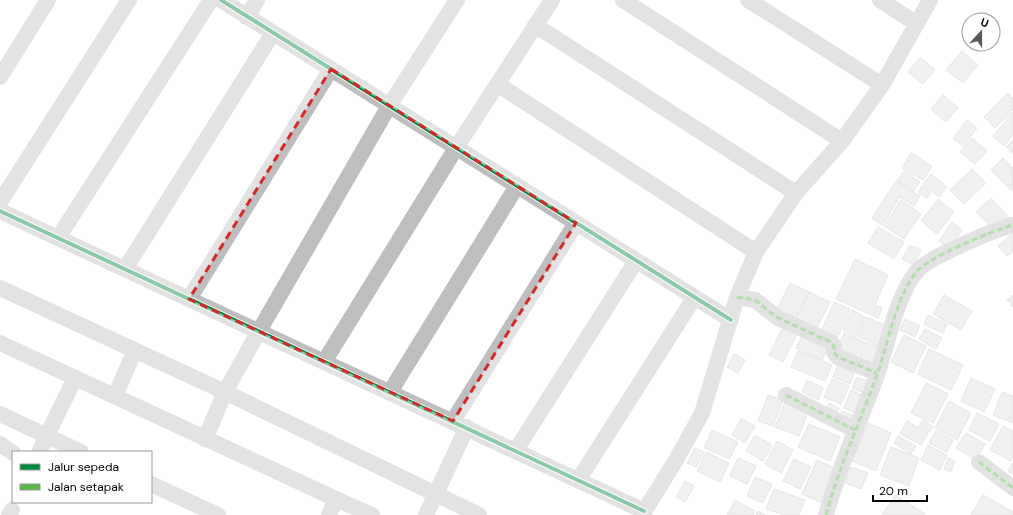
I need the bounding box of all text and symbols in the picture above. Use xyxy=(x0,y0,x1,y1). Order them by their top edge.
north arrow xyxy=(961,12,1001,52)
text: U xyxy=(979,15,991,31)
legend xyxy=(12,451,152,503)
text: Jalur sepeda xyxy=(48,459,119,475)
scale bar xyxy=(873,477,927,503)
text: Jalan setapak xyxy=(48,479,124,495)
text: 20 m xyxy=(879,483,908,499)

